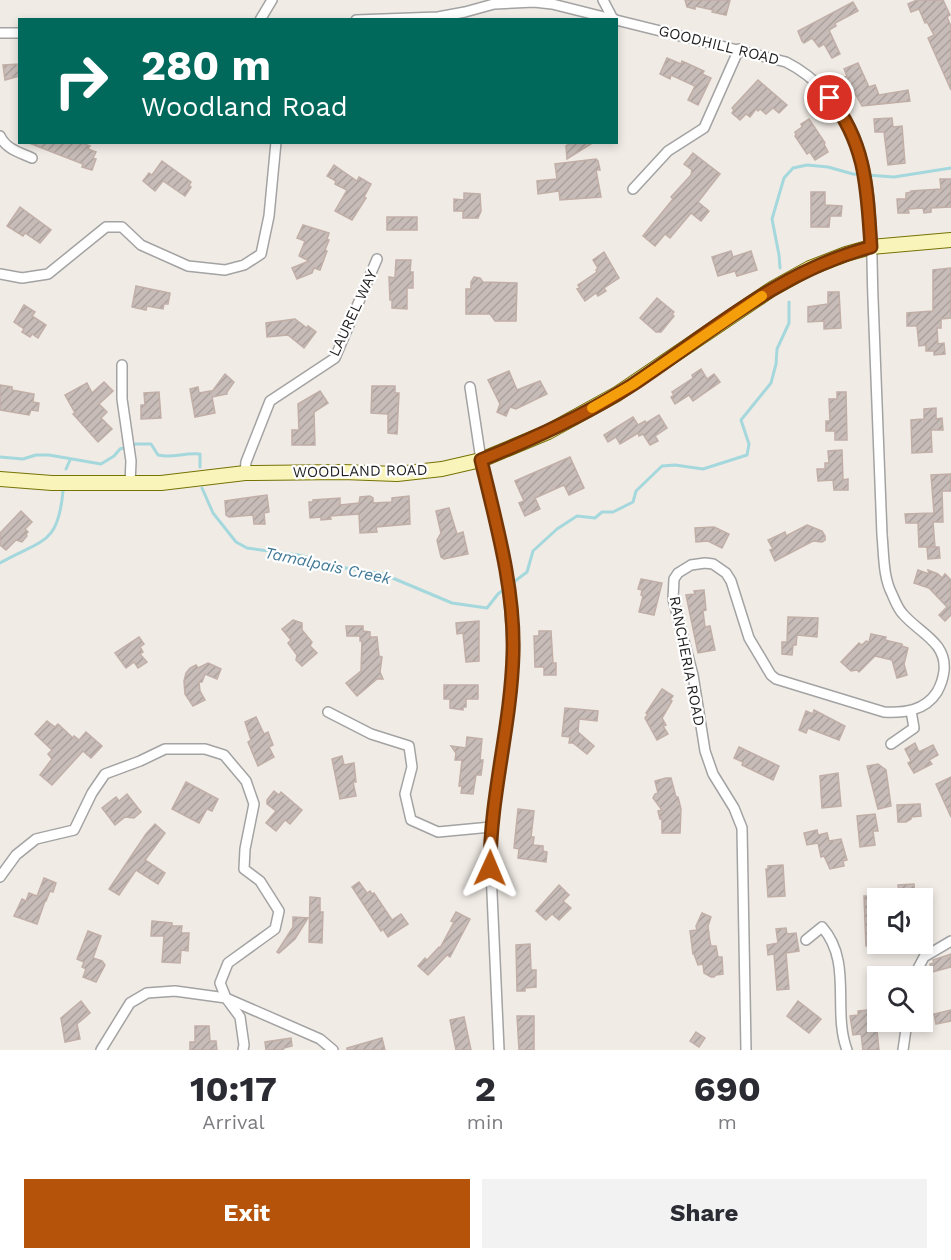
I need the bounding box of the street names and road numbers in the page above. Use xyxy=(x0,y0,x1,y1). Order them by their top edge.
street label: GOODHILL ROAD xyxy=(657,21,781,69)
street label: LAUREL WAY xyxy=(325,267,381,359)
street label: WOODLAND ROAD xyxy=(292,461,428,481)
street label: RANCHERIA ROAD xyxy=(666,594,708,728)

